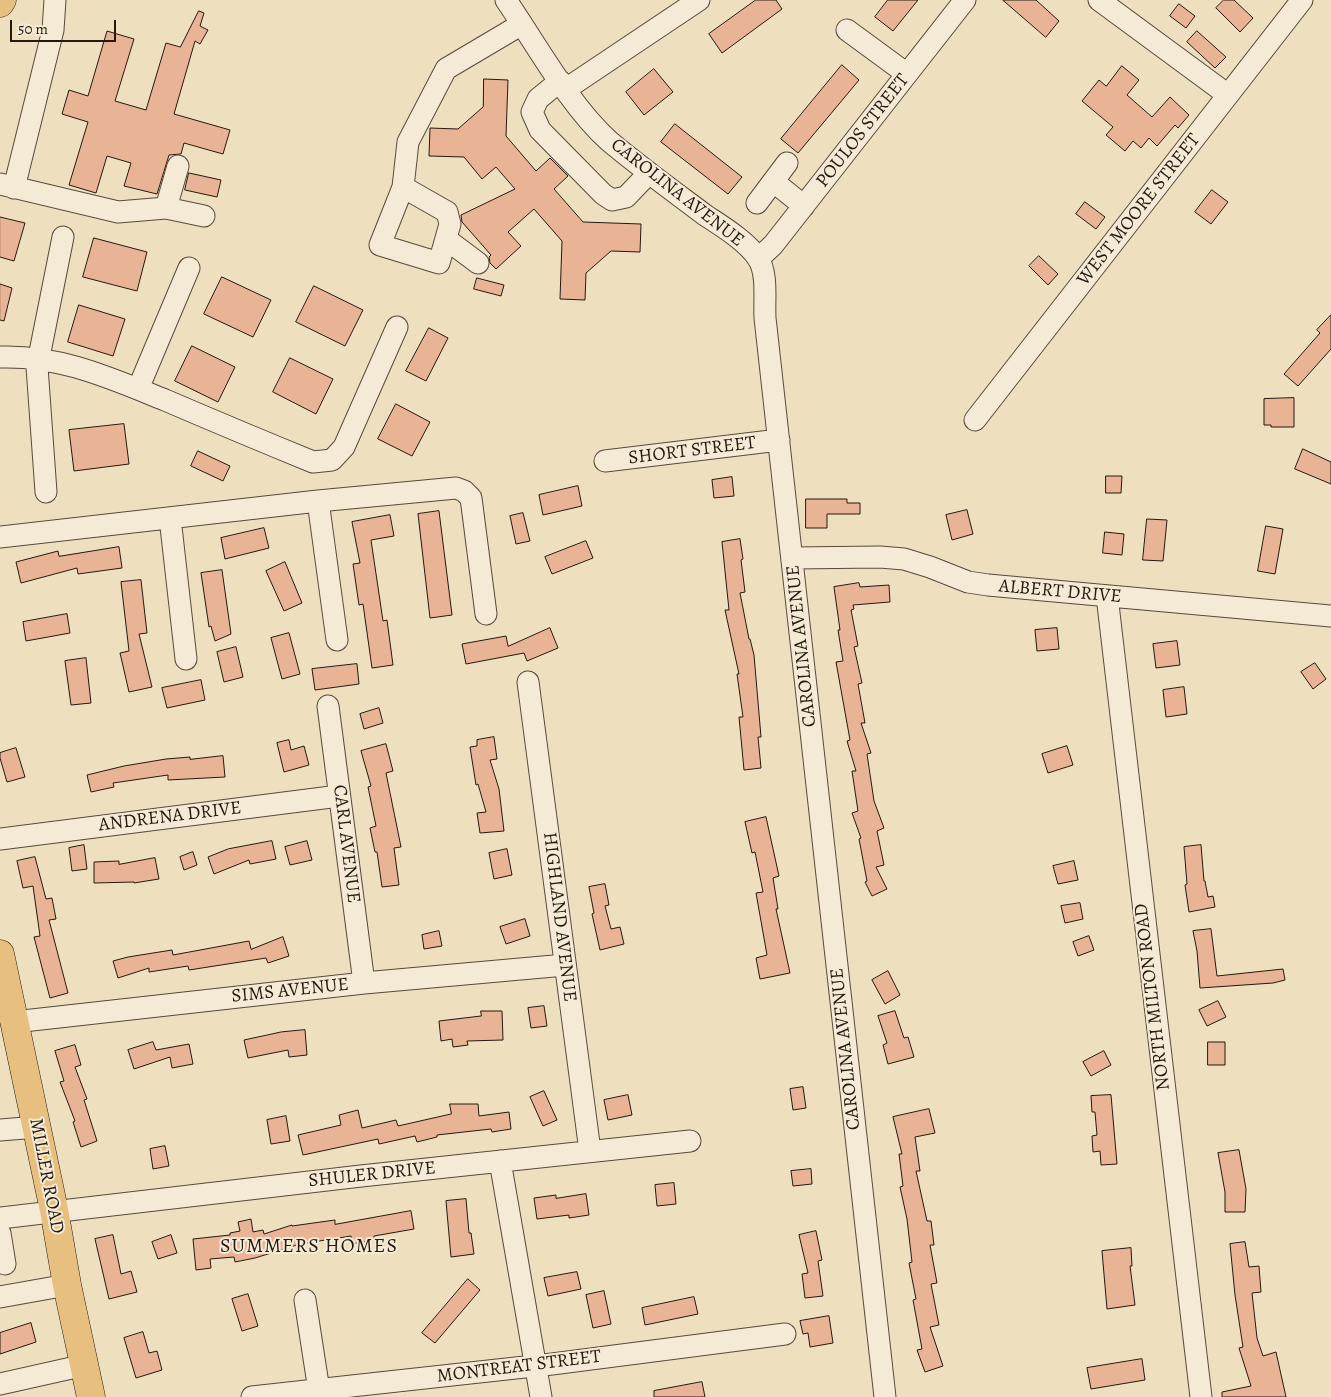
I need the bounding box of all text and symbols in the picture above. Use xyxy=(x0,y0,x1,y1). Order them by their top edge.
scale bar xyxy=(12,10,119,42)
text: 50 m xyxy=(18,19,48,39)
street label: POULOS STREET xyxy=(812,70,914,192)
street label: WEST MOORE STREET xyxy=(1073,129,1205,291)
street label: CAROLINA AVENUE xyxy=(606,134,748,252)
street label: SHORT STREET xyxy=(627,432,757,470)
street label: CAROLINA AVENUE xyxy=(782,564,822,728)
street label: ALBERT DRIVE xyxy=(998,575,1122,609)
street label: CARL AVENUE xyxy=(327,784,365,904)
street label: ANDRENA DRIVE xyxy=(97,797,243,837)
street label: HIGHLAND AVENUE xyxy=(537,831,581,1003)
street label: NORTH MILTON ROAD xyxy=(1130,902,1176,1092)
street label: CAROLINA AVENUE xyxy=(826,967,866,1131)
street label: SIMS AVENUE xyxy=(230,974,350,1008)
street label: MILLER ROAD xyxy=(24,1116,68,1236)
street label: SHULER DRIVE xyxy=(307,1157,437,1193)
district label: SUMMERS HOMES xyxy=(218,1235,400,1259)
street label: MONTREAT STREET xyxy=(436,1346,602,1388)

